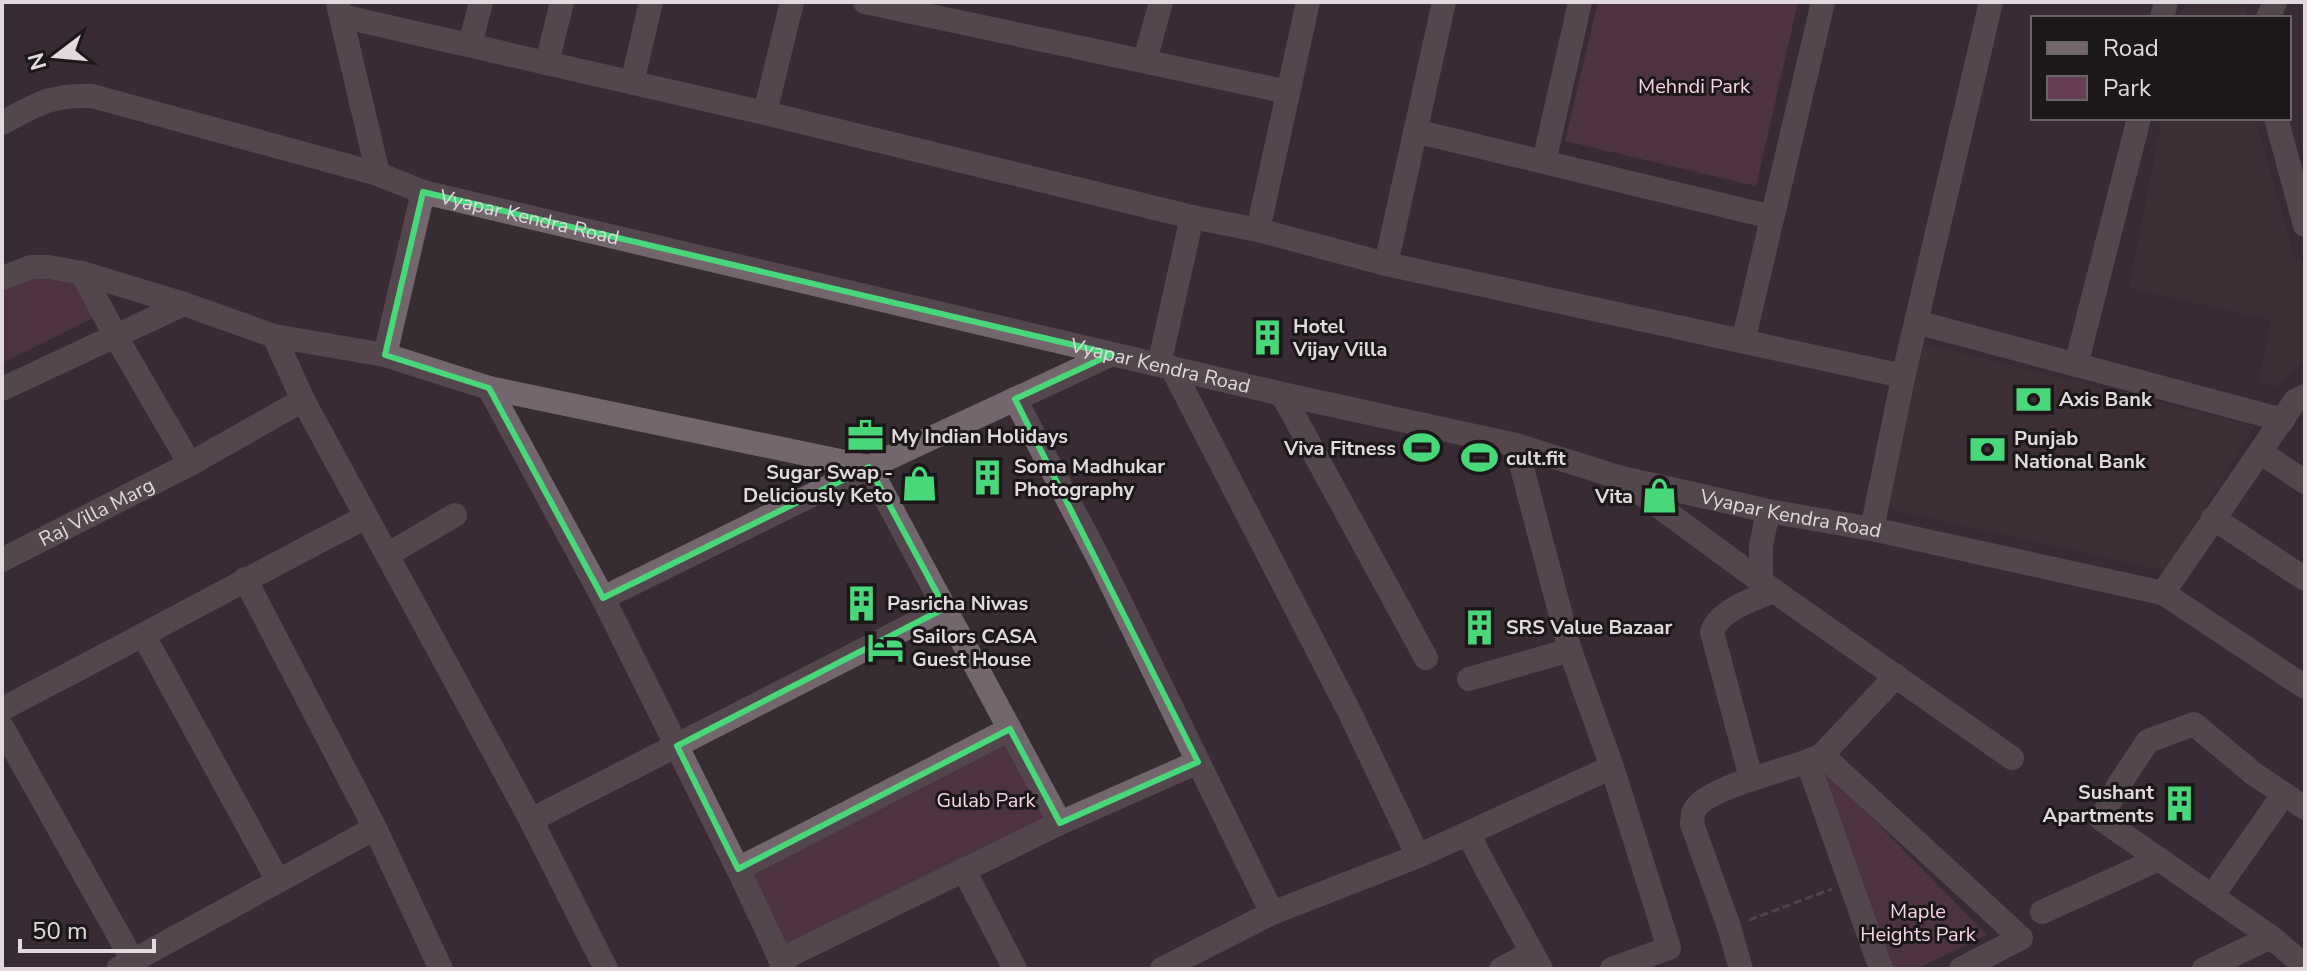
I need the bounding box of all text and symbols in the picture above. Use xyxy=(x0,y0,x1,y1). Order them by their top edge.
north arrow xyxy=(16,16,96,96)
legend xyxy=(2031,16,2291,120)
text: Road xyxy=(2103,32,2159,64)
text: N xyxy=(21,49,54,73)
text: Park xyxy=(2103,72,2152,104)
park label: Mehndi Park xyxy=(1638,73,1751,100)
street label: Vyapar Kendra Road xyxy=(436,183,622,252)
place label: Hotel Vijay Villa xyxy=(1292,313,1387,363)
building icon: Hotel Vijay Villa xyxy=(1248,318,1286,356)
street label: Vyapar Kendra Road xyxy=(1067,331,1253,400)
bank icon: Axis Bank xyxy=(2014,380,2052,418)
place label: Axis Bank xyxy=(2059,386,2153,413)
office icon: My Indian Holidays xyxy=(846,417,884,455)
place label: My Indian Holidays xyxy=(891,423,1068,450)
place label: Punjab National Bank xyxy=(2014,425,2147,475)
sports icon: Viva Fitness xyxy=(1403,429,1441,467)
bank icon: Punjab National Bank xyxy=(1969,431,2007,469)
place label: Viva Fitness xyxy=(1283,435,1396,462)
sports icon: cult.fit xyxy=(1461,439,1499,477)
place label: cult.fit xyxy=(1506,445,1566,472)
place label: Soma Madhukar Photography xyxy=(1014,453,1165,503)
place label: Sugar Swap - Deliciously Keto xyxy=(743,459,893,509)
building icon: Soma Madhukar Photography xyxy=(969,459,1007,497)
shop icon: Sugar Swap - Deliciously Keto xyxy=(900,464,938,502)
street label: Raj Villa Marg xyxy=(34,471,159,553)
shop icon: Vita xyxy=(1640,477,1678,515)
place label: Vita xyxy=(1594,483,1633,510)
street label: Vyapar Kendra Road xyxy=(1697,483,1884,545)
building icon: Pasricha Niwas xyxy=(842,584,880,622)
place label: Pasricha Niwas xyxy=(887,590,1029,617)
building icon: SRS Value Bazaar xyxy=(1461,608,1499,646)
place label: SRS Value Bazaar xyxy=(1506,614,1672,641)
place label: Sailors CASA Guest House xyxy=(912,623,1037,673)
hotel icon: Sailors CASA Guest House xyxy=(867,629,905,667)
place label: Sushant Apartments xyxy=(2043,779,2154,829)
building icon: Sushant Apartments xyxy=(2161,785,2199,823)
park label: Gulab Park xyxy=(937,787,1036,814)
park label: Maple Heights Park xyxy=(1860,898,1977,948)
scale bar xyxy=(20,903,154,953)
text: 50 m xyxy=(32,915,88,947)

